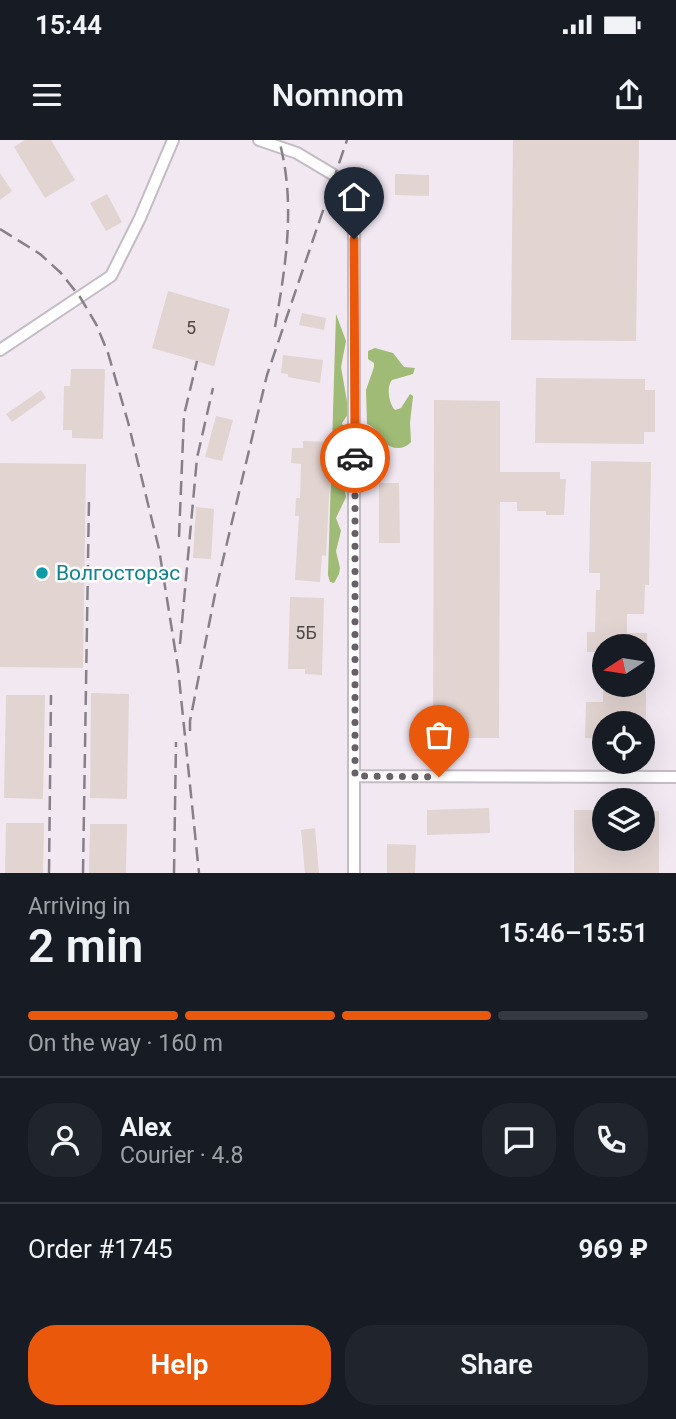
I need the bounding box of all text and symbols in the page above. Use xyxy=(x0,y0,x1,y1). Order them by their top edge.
text: 15:44 xyxy=(35,10,102,40)
icon: menu xyxy=(28,76,66,114)
text: Nomnom xyxy=(272,76,404,114)
icon: share xyxy=(610,76,648,114)
pin xyxy=(324,167,384,239)
icon: home xyxy=(335,178,373,216)
house number: 5 xyxy=(186,317,196,338)
courier xyxy=(320,423,390,493)
icon: car xyxy=(336,439,374,477)
place label: Волгосторэс xyxy=(56,561,180,585)
marker: Волгосторэс xyxy=(34,565,50,581)
house number: 5Б xyxy=(295,622,317,643)
north arrow xyxy=(592,634,654,696)
map controls xyxy=(592,634,655,851)
pin xyxy=(409,705,469,777)
button: locate xyxy=(592,711,655,774)
icon: bag xyxy=(420,716,458,754)
button: layers xyxy=(592,788,655,851)
text: Arriving in xyxy=(28,893,131,920)
text: 15:46–15:51 xyxy=(498,918,648,948)
text: 2 min xyxy=(28,919,143,973)
text: On the way · 160 m xyxy=(28,1030,223,1057)
button: person xyxy=(28,1103,102,1177)
button: chat xyxy=(482,1103,556,1177)
button: phone xyxy=(574,1103,648,1177)
text: Alex xyxy=(120,1112,172,1142)
text: Courier · 4.8 xyxy=(120,1142,243,1169)
text: Order #1745 xyxy=(28,1234,173,1264)
text: 969 ₽ xyxy=(578,1234,648,1264)
button: Help xyxy=(28,1325,331,1405)
button: Share xyxy=(345,1325,648,1405)

